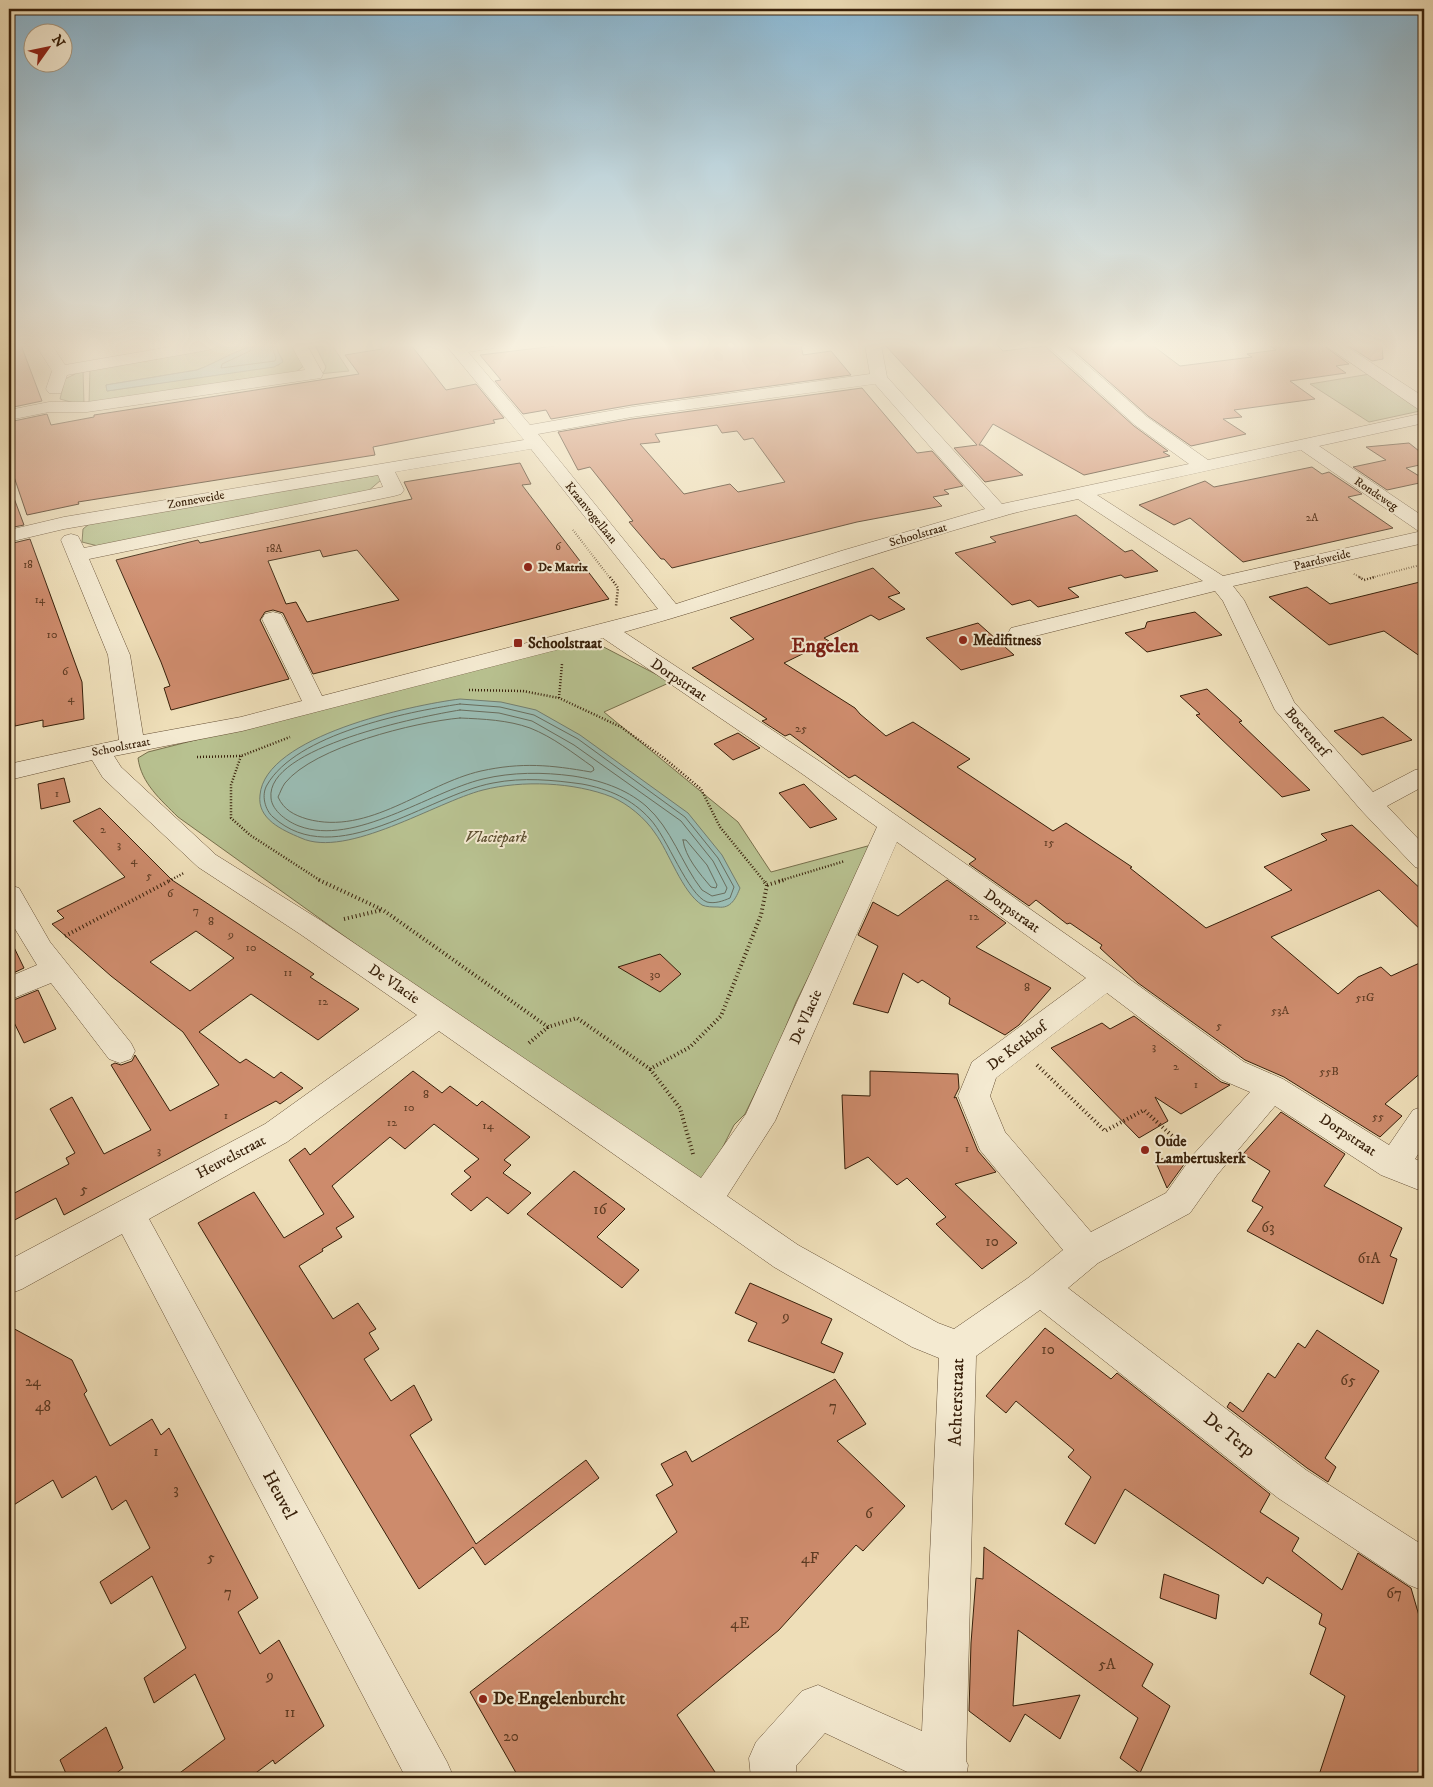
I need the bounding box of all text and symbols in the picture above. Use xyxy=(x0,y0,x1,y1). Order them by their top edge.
north arrow xyxy=(22,22,72,72)
text: N xyxy=(47,32,69,52)
street label: Rondeweg xyxy=(1351,474,1401,514)
street label: Kraanvogellaan xyxy=(562,479,621,547)
street label: Zonneweide xyxy=(166,488,226,512)
house number: 2A xyxy=(1306,511,1319,525)
street label: Schoolstraat xyxy=(887,520,949,550)
house number: 6 xyxy=(555,540,562,554)
house number: 18A xyxy=(266,542,283,556)
street label: Paardsweide xyxy=(1292,546,1352,574)
house number: 18 xyxy=(23,558,33,572)
place label: De Matrix xyxy=(538,560,588,575)
marker: De Matrix xyxy=(522,561,534,573)
house number: 14 xyxy=(35,593,46,607)
house number: 10 xyxy=(47,627,57,642)
place label: Medifitness xyxy=(973,631,1041,650)
place label: Schoolstraat xyxy=(528,634,602,653)
district label: Engelen xyxy=(791,634,859,659)
marker: Medifitness xyxy=(957,634,969,646)
marker: Schoolstraat xyxy=(512,637,524,649)
street label: Dorpstraat xyxy=(647,654,711,706)
house number: 6 xyxy=(62,664,69,679)
house number: 4 xyxy=(68,691,76,706)
street label: Boerenerf xyxy=(1280,703,1335,762)
house number: 25 xyxy=(795,721,807,736)
street label: Schoolstraat xyxy=(90,734,152,760)
house number: 1 xyxy=(55,786,59,801)
house number: 2 xyxy=(100,822,106,837)
park label: Vlaciepark xyxy=(465,828,528,847)
house number: 15 xyxy=(1044,835,1054,850)
house number: 3 xyxy=(117,837,121,852)
house number: 4 xyxy=(131,853,139,868)
house number: 5 xyxy=(146,868,152,883)
street label: Dorpstraat xyxy=(980,885,1044,937)
house number: 6 xyxy=(167,886,174,901)
house number: 7 xyxy=(193,903,199,918)
house number: 12 xyxy=(969,909,979,924)
house number: 8 xyxy=(208,914,214,929)
house number: 9 xyxy=(227,927,234,942)
house number: 10 xyxy=(246,940,256,955)
street label: De Vlacie xyxy=(365,960,423,1008)
house number: 11 xyxy=(284,965,292,980)
house number: 30 xyxy=(650,967,660,982)
house number: 8 xyxy=(1024,980,1030,995)
street label: De Vlacie xyxy=(786,987,826,1047)
house number: 51G xyxy=(1356,990,1375,1005)
house number: 12 xyxy=(318,994,328,1009)
house number: 53A xyxy=(1271,1003,1289,1018)
street label: De Kerkhof xyxy=(983,1016,1052,1075)
house number: 5 xyxy=(1216,1018,1222,1033)
house number: 3 xyxy=(1152,1039,1156,1054)
house number: 2 xyxy=(1173,1059,1179,1074)
house number: 55B xyxy=(1319,1064,1339,1079)
house number: 1 xyxy=(1194,1077,1198,1092)
house number: 8 xyxy=(423,1087,429,1102)
house number: 10 xyxy=(404,1100,414,1115)
house number: 1 xyxy=(224,1108,228,1123)
street label: Dorpstraat xyxy=(1316,1109,1380,1161)
house number: 55 xyxy=(1372,1109,1384,1124)
house number: 12 xyxy=(387,1115,397,1130)
house number: 14 xyxy=(482,1118,495,1133)
street label: Heuvelstraat xyxy=(193,1131,269,1183)
place label: Oude Lambertuskerk xyxy=(1155,1132,1246,1168)
house number: 1 xyxy=(965,1141,969,1156)
house number: 3 xyxy=(157,1143,161,1158)
marker: Oude Lambertuskerk xyxy=(1139,1144,1151,1156)
house number: 5 xyxy=(80,1180,88,1199)
house number: 16 xyxy=(593,1200,608,1219)
house number: 63 xyxy=(1261,1218,1275,1237)
house number: 10 xyxy=(985,1232,999,1251)
house number: 61A xyxy=(1358,1249,1381,1268)
house number: 9 xyxy=(781,1307,790,1326)
house number: 10 xyxy=(1041,1340,1055,1359)
street label: Achterstraat xyxy=(944,1357,970,1446)
house number: 65 xyxy=(1340,1371,1356,1390)
house number: 24 xyxy=(25,1372,41,1391)
house number: 48 xyxy=(35,1397,51,1416)
house number: 7 xyxy=(829,1397,837,1416)
street label: De Terp xyxy=(1199,1408,1259,1462)
house number: 1 xyxy=(153,1442,159,1461)
street label: Heuvel xyxy=(257,1467,301,1524)
house number: 3 xyxy=(173,1480,179,1499)
house number: 6 xyxy=(865,1504,874,1523)
house number: 5 xyxy=(207,1548,215,1567)
house number: 4F xyxy=(801,1549,819,1568)
house number: 7 xyxy=(224,1583,232,1602)
house number: 67 xyxy=(1386,1584,1402,1603)
house number: 4E xyxy=(730,1614,750,1633)
house number: 5A xyxy=(1098,1655,1116,1674)
house number: 9 xyxy=(265,1666,274,1685)
place label: De Engelenburcht xyxy=(493,1688,625,1710)
marker: De Engelenburcht xyxy=(477,1693,489,1705)
house number: 11 xyxy=(284,1703,296,1722)
house number: 20 xyxy=(503,1727,519,1746)

